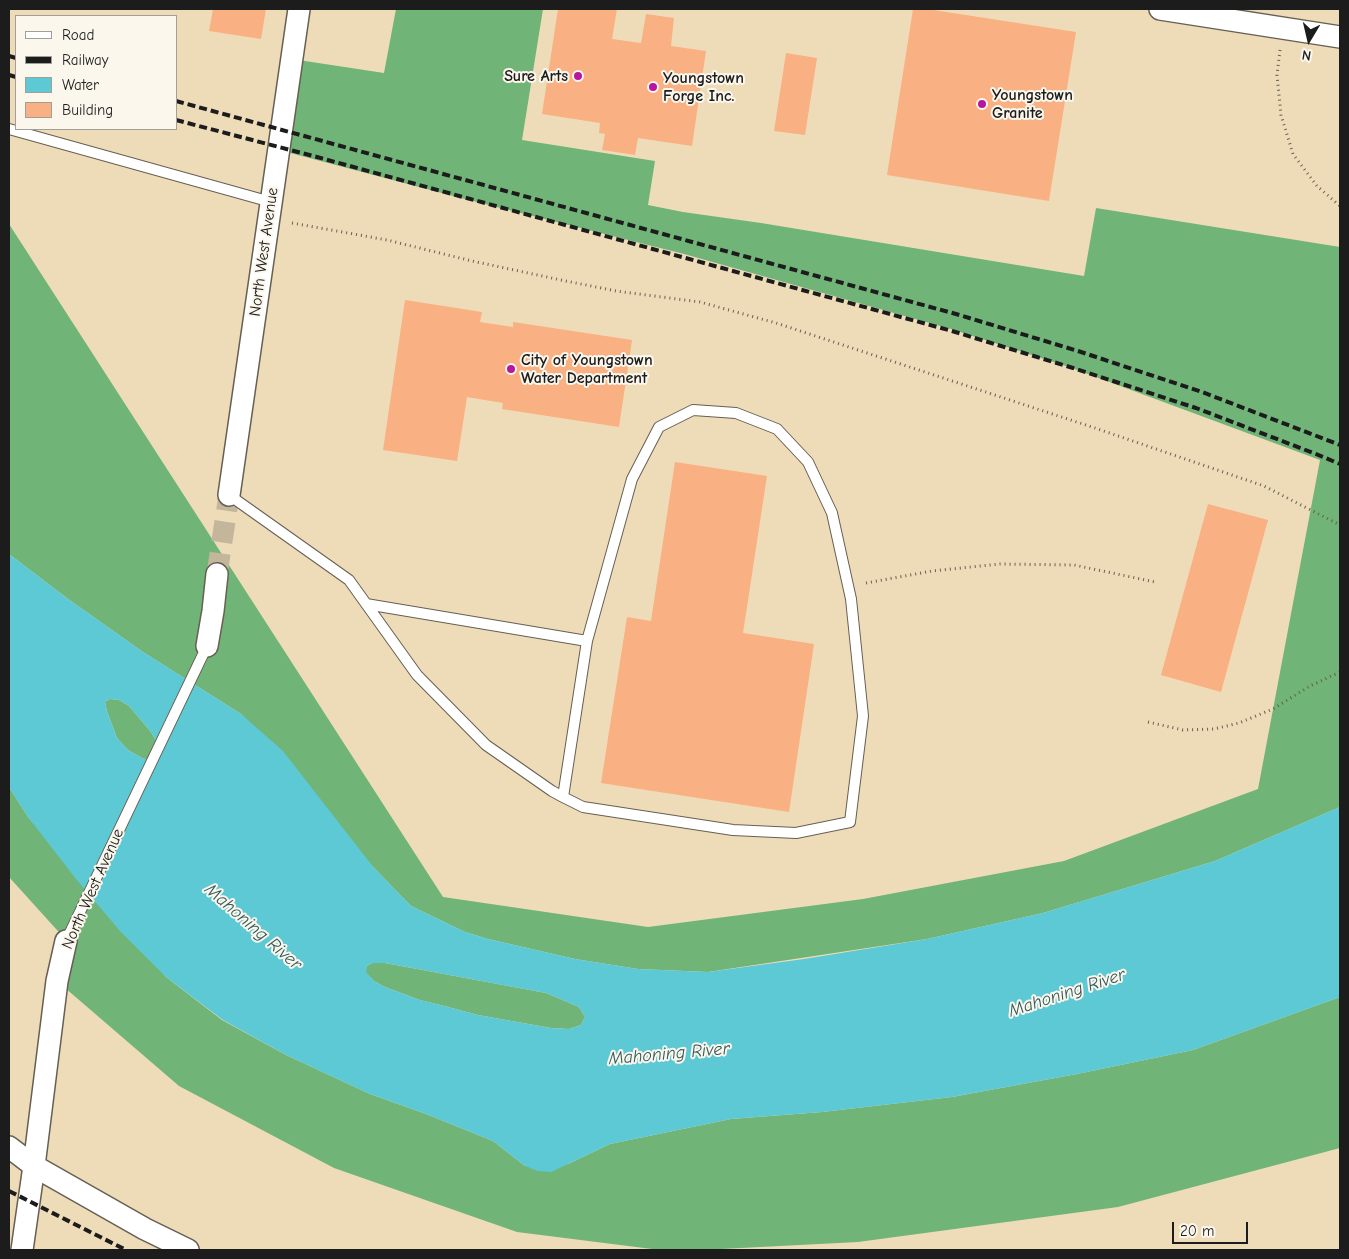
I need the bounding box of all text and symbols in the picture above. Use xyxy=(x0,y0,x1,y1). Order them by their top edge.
legend xyxy=(15,15,178,130)
north arrow xyxy=(1284,15,1334,65)
text: Road xyxy=(62,26,94,44)
text: N xyxy=(1301,46,1312,64)
text: Railway xyxy=(62,51,108,69)
place label: Sure Arts xyxy=(504,66,568,86)
place label: Youngstown Forge Inc. xyxy=(663,68,744,106)
marker: Sure Arts xyxy=(572,70,584,82)
text: Water xyxy=(62,76,99,94)
marker: Youngstown Forge Inc. xyxy=(647,81,659,93)
place label: Youngstown Granite xyxy=(992,85,1073,123)
marker: Youngstown Granite xyxy=(976,98,988,110)
text: Building xyxy=(62,101,113,119)
street label: North West Avenue xyxy=(245,186,283,318)
place label: City of Youngstown Water Department xyxy=(521,350,653,388)
marker: City of Youngstown Water Department xyxy=(505,363,517,375)
street label: North West Avenue xyxy=(58,826,128,952)
water label: Mahoning River xyxy=(200,879,306,975)
water label: Mahoning River xyxy=(1006,964,1128,1022)
water label: Mahoning River xyxy=(608,1038,730,1070)
scale bar xyxy=(1174,1212,1250,1244)
text: 20 m xyxy=(1180,1222,1214,1240)

